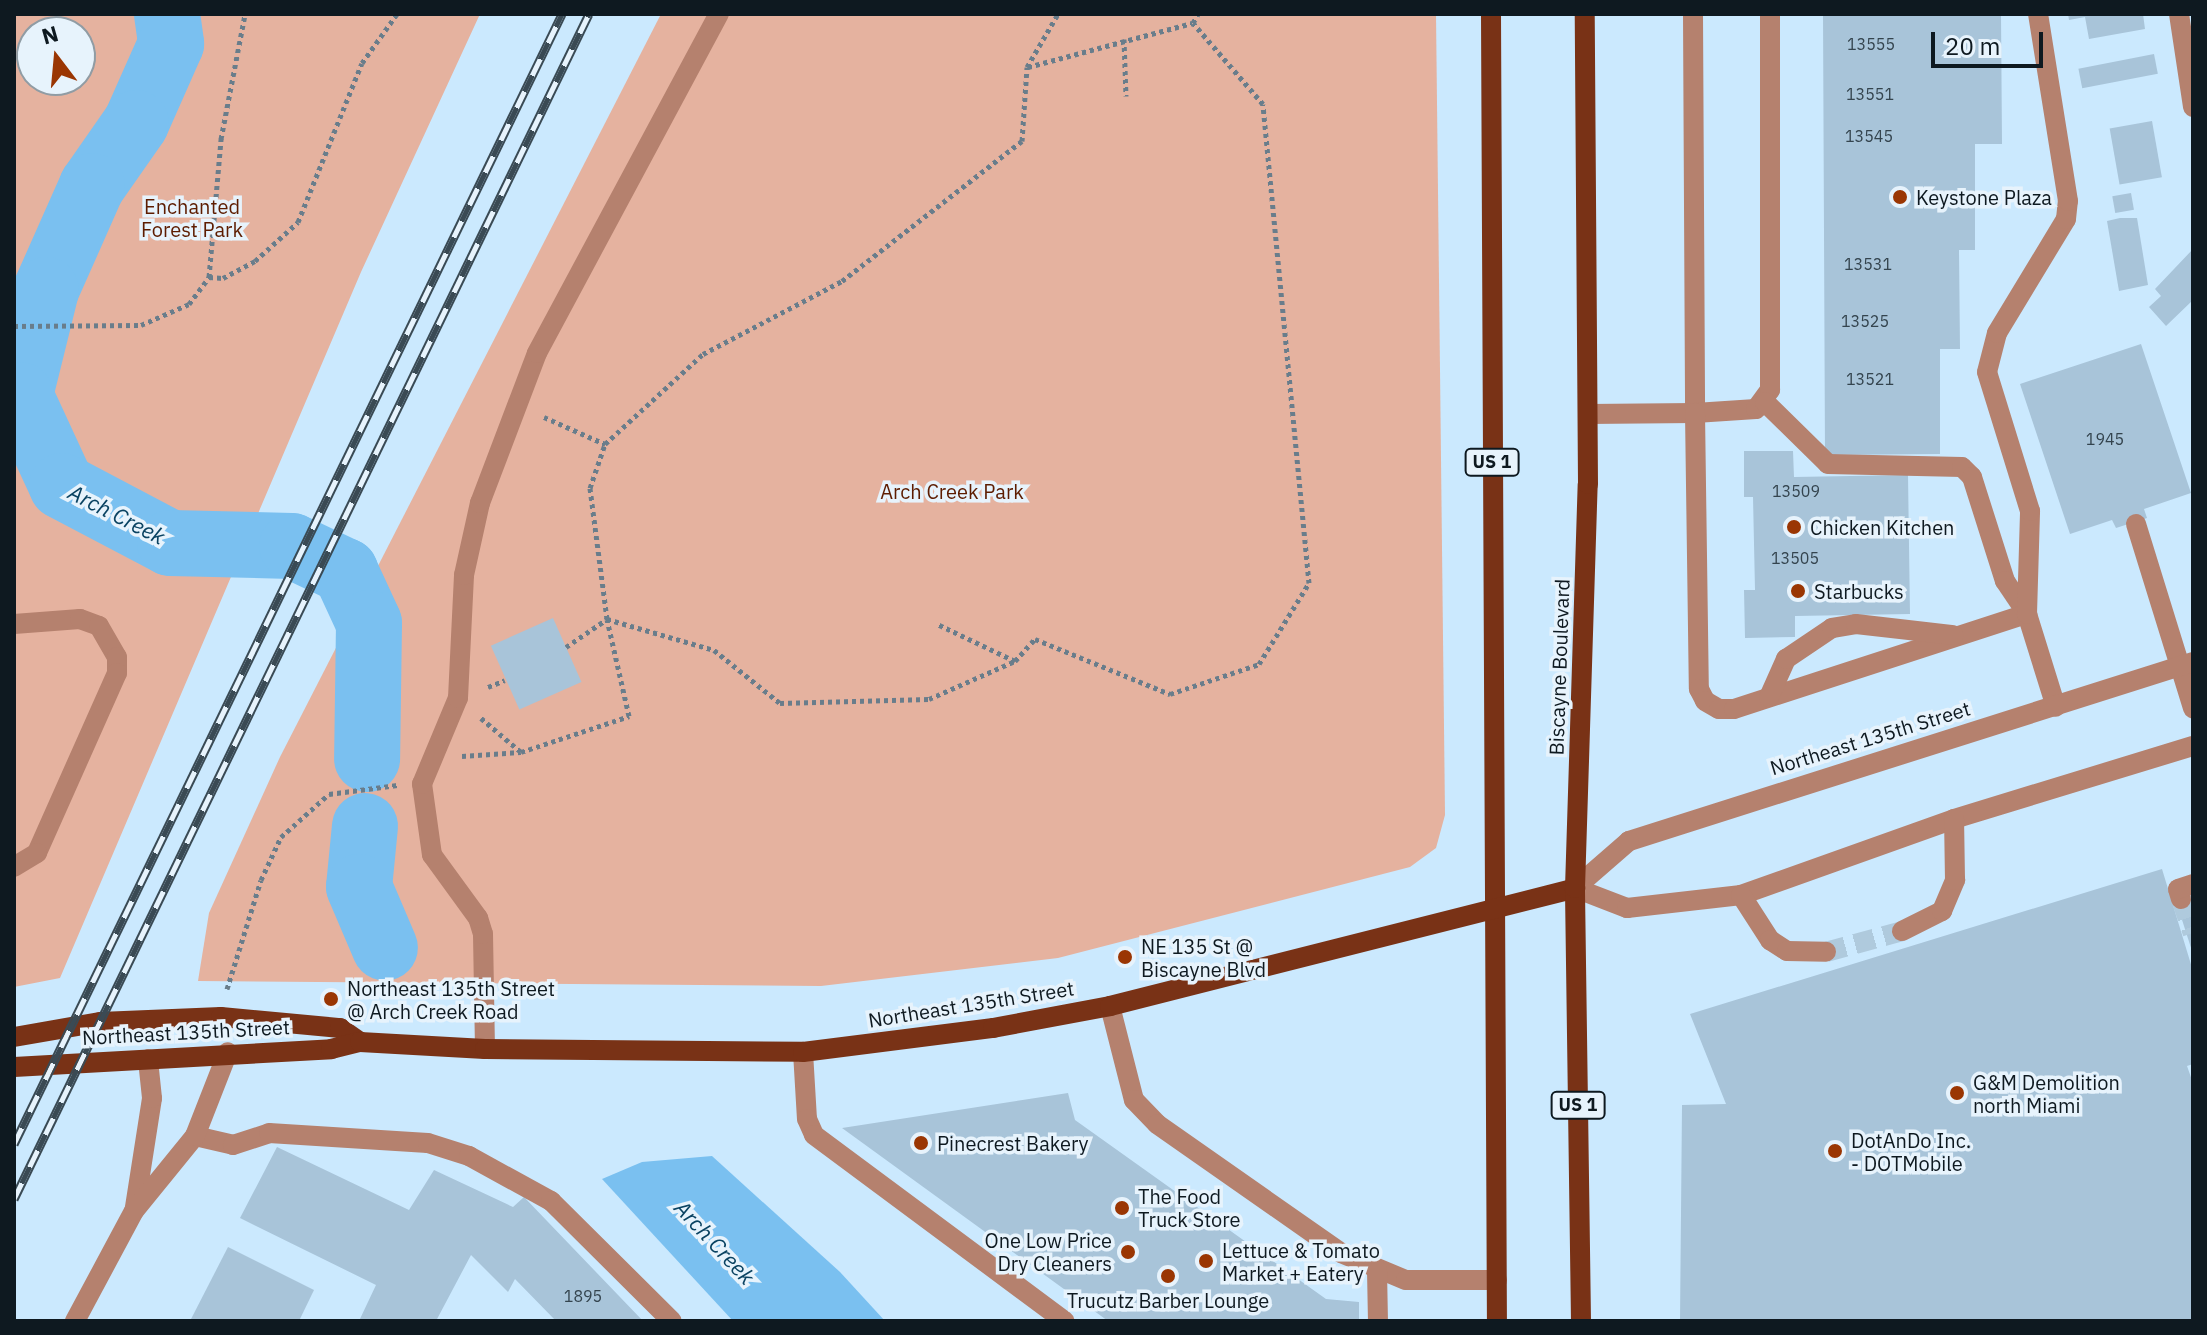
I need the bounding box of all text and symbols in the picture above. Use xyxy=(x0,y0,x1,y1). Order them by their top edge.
north arrow xyxy=(16,16,96,96)
scale bar xyxy=(1935,16,2047,66)
text: N xyxy=(38,18,61,51)
text: 20 m xyxy=(1945,30,2000,62)
house number: 13555 xyxy=(1847,34,1895,54)
house number: 13551 xyxy=(1846,84,1894,104)
house number: 13545 xyxy=(1845,126,1893,146)
place label: Keystone Plaza xyxy=(1916,185,2052,209)
marker: Keystone Plaza xyxy=(1891,188,1909,206)
park label: Enchanted Forest Park xyxy=(141,194,243,241)
house number: 13531 xyxy=(1844,254,1892,274)
house number: 13525 xyxy=(1841,311,1889,331)
house number: 13521 xyxy=(1846,369,1894,389)
house number: 1945 xyxy=(2086,429,2124,449)
road number: US 1 xyxy=(1464,448,1520,476)
water label: Arch Creek xyxy=(64,478,170,550)
park label: Arch Creek Park xyxy=(880,479,1024,503)
house number: 13509 xyxy=(1772,481,1820,501)
place label: Chicken Kitchen xyxy=(1810,515,1954,539)
marker: Chicken Kitchen xyxy=(1785,518,1803,536)
house number: 13505 xyxy=(1771,548,1819,568)
street label: Biscayne Boulevard xyxy=(1544,578,1574,756)
place label: Starbucks xyxy=(1814,579,1904,603)
marker: Starbucks xyxy=(1789,582,1807,600)
street label: Northeast 135th Street xyxy=(1767,696,1973,780)
place label: NE 135 St @ Biscayne Blvd xyxy=(1141,934,1266,981)
marker: NE 135 St @ Biscayne Blvd xyxy=(1116,948,1134,966)
place label: Northeast 135th Street @ Arch Creek Road xyxy=(347,976,555,1023)
street label: Northeast 135th Street xyxy=(866,976,1076,1032)
marker: Northeast 135th Street @ Arch Creek Road xyxy=(322,990,340,1008)
street label: Northeast 135th Street xyxy=(81,1015,291,1049)
place label: G&M Demolition north Miami xyxy=(1973,1070,2120,1117)
marker: G&M Demolition north Miami xyxy=(1948,1084,1966,1102)
road number: US 1 xyxy=(1550,1091,1606,1119)
place label: DotAnDo Inc. - DOTMobile xyxy=(1851,1128,1971,1175)
place label: Pinecrest Bakery xyxy=(937,1131,1089,1155)
marker: Pinecrest Bakery xyxy=(912,1134,930,1152)
marker: DotAnDo Inc. - DOTMobile xyxy=(1826,1142,1844,1160)
place label: The Food Truck Store xyxy=(1138,1184,1241,1231)
water label: Arch Creek xyxy=(670,1195,760,1289)
marker: The Food Truck Store xyxy=(1113,1199,1131,1217)
place label: One Low Price Dry Cleaners xyxy=(985,1228,1112,1275)
place label: Lettuce & Tomato Market + Eatery xyxy=(1222,1238,1380,1285)
marker: One Low Price Dry Cleaners xyxy=(1119,1243,1137,1261)
marker: Lettuce & Tomato Market + Eatery xyxy=(1197,1252,1215,1270)
marker: Trucutz Barber Lounge xyxy=(1159,1267,1177,1285)
house number: 1895 xyxy=(564,1286,602,1306)
place label: Trucutz Barber Lounge xyxy=(1067,1288,1269,1312)

